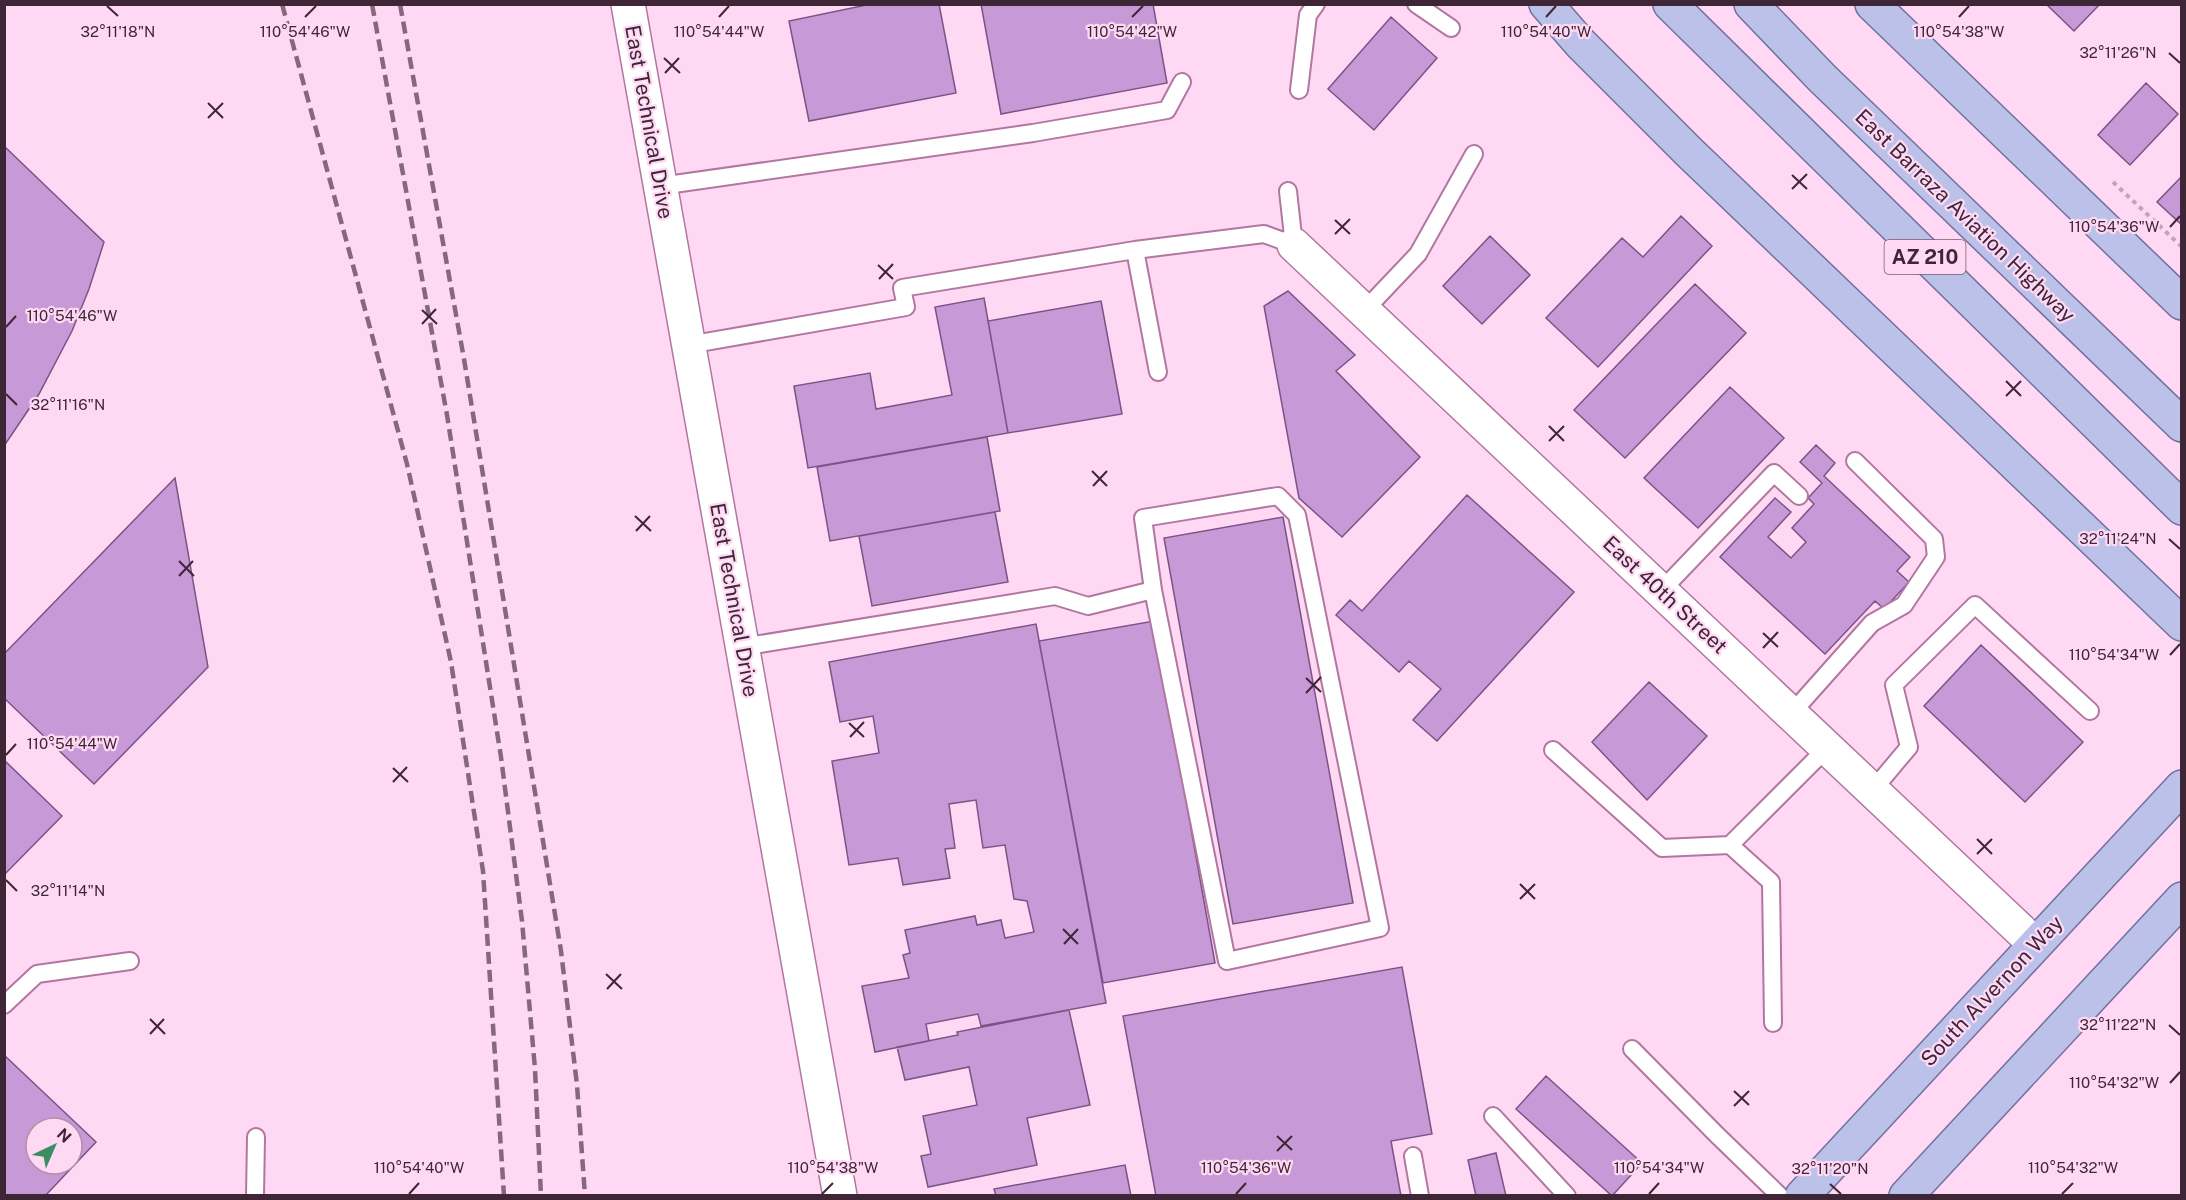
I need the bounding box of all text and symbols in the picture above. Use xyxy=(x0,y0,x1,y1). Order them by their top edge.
text: 32°11'18"N xyxy=(81,23,155,40)
text: 110°54'46"W xyxy=(260,23,350,40)
street label: East Technical Drive xyxy=(620,23,679,221)
text: 110°54'44"W xyxy=(674,23,764,40)
text: 110°54'42"W xyxy=(1087,23,1177,40)
text: 110°54'40"W xyxy=(1501,23,1591,40)
text: 110°54'38"W xyxy=(1914,23,2004,40)
text: 32°11'26"N xyxy=(2079,44,2157,61)
street label: East Barraza Aviation Highway xyxy=(1850,104,2081,327)
text: 110°54'36"W xyxy=(2069,218,2159,235)
road number: AZ 210 xyxy=(1884,240,1966,274)
text: 110°54'46"W xyxy=(27,307,117,324)
text: 32°11'16"N xyxy=(31,396,105,413)
street label: East Technical Drive xyxy=(705,501,764,699)
text: 32°11'24"N xyxy=(2079,530,2157,547)
street label: East 40th Street xyxy=(1598,531,1733,659)
text: 110°54'34"W xyxy=(2069,646,2159,663)
text: 110°54'44"W xyxy=(27,735,117,752)
text: 32°11'14"N xyxy=(31,882,105,899)
street label: South Alvernon Way xyxy=(1915,910,2068,1071)
text: 32°11'22"N xyxy=(2080,1016,2156,1033)
text: 110°54'32"W xyxy=(2069,1074,2159,1091)
north arrow xyxy=(24,1116,84,1176)
text: N xyxy=(53,1124,75,1147)
text: 110°54'40"W xyxy=(374,1159,464,1176)
text: 110°54'38"W xyxy=(788,1159,878,1176)
text: 110°54'36"W xyxy=(1201,1159,1291,1176)
text: 110°54'34"W xyxy=(1614,1159,1704,1176)
text: 110°54'32"W xyxy=(2028,1159,2118,1176)
text: 32°11'20"N xyxy=(1791,1160,1869,1177)

